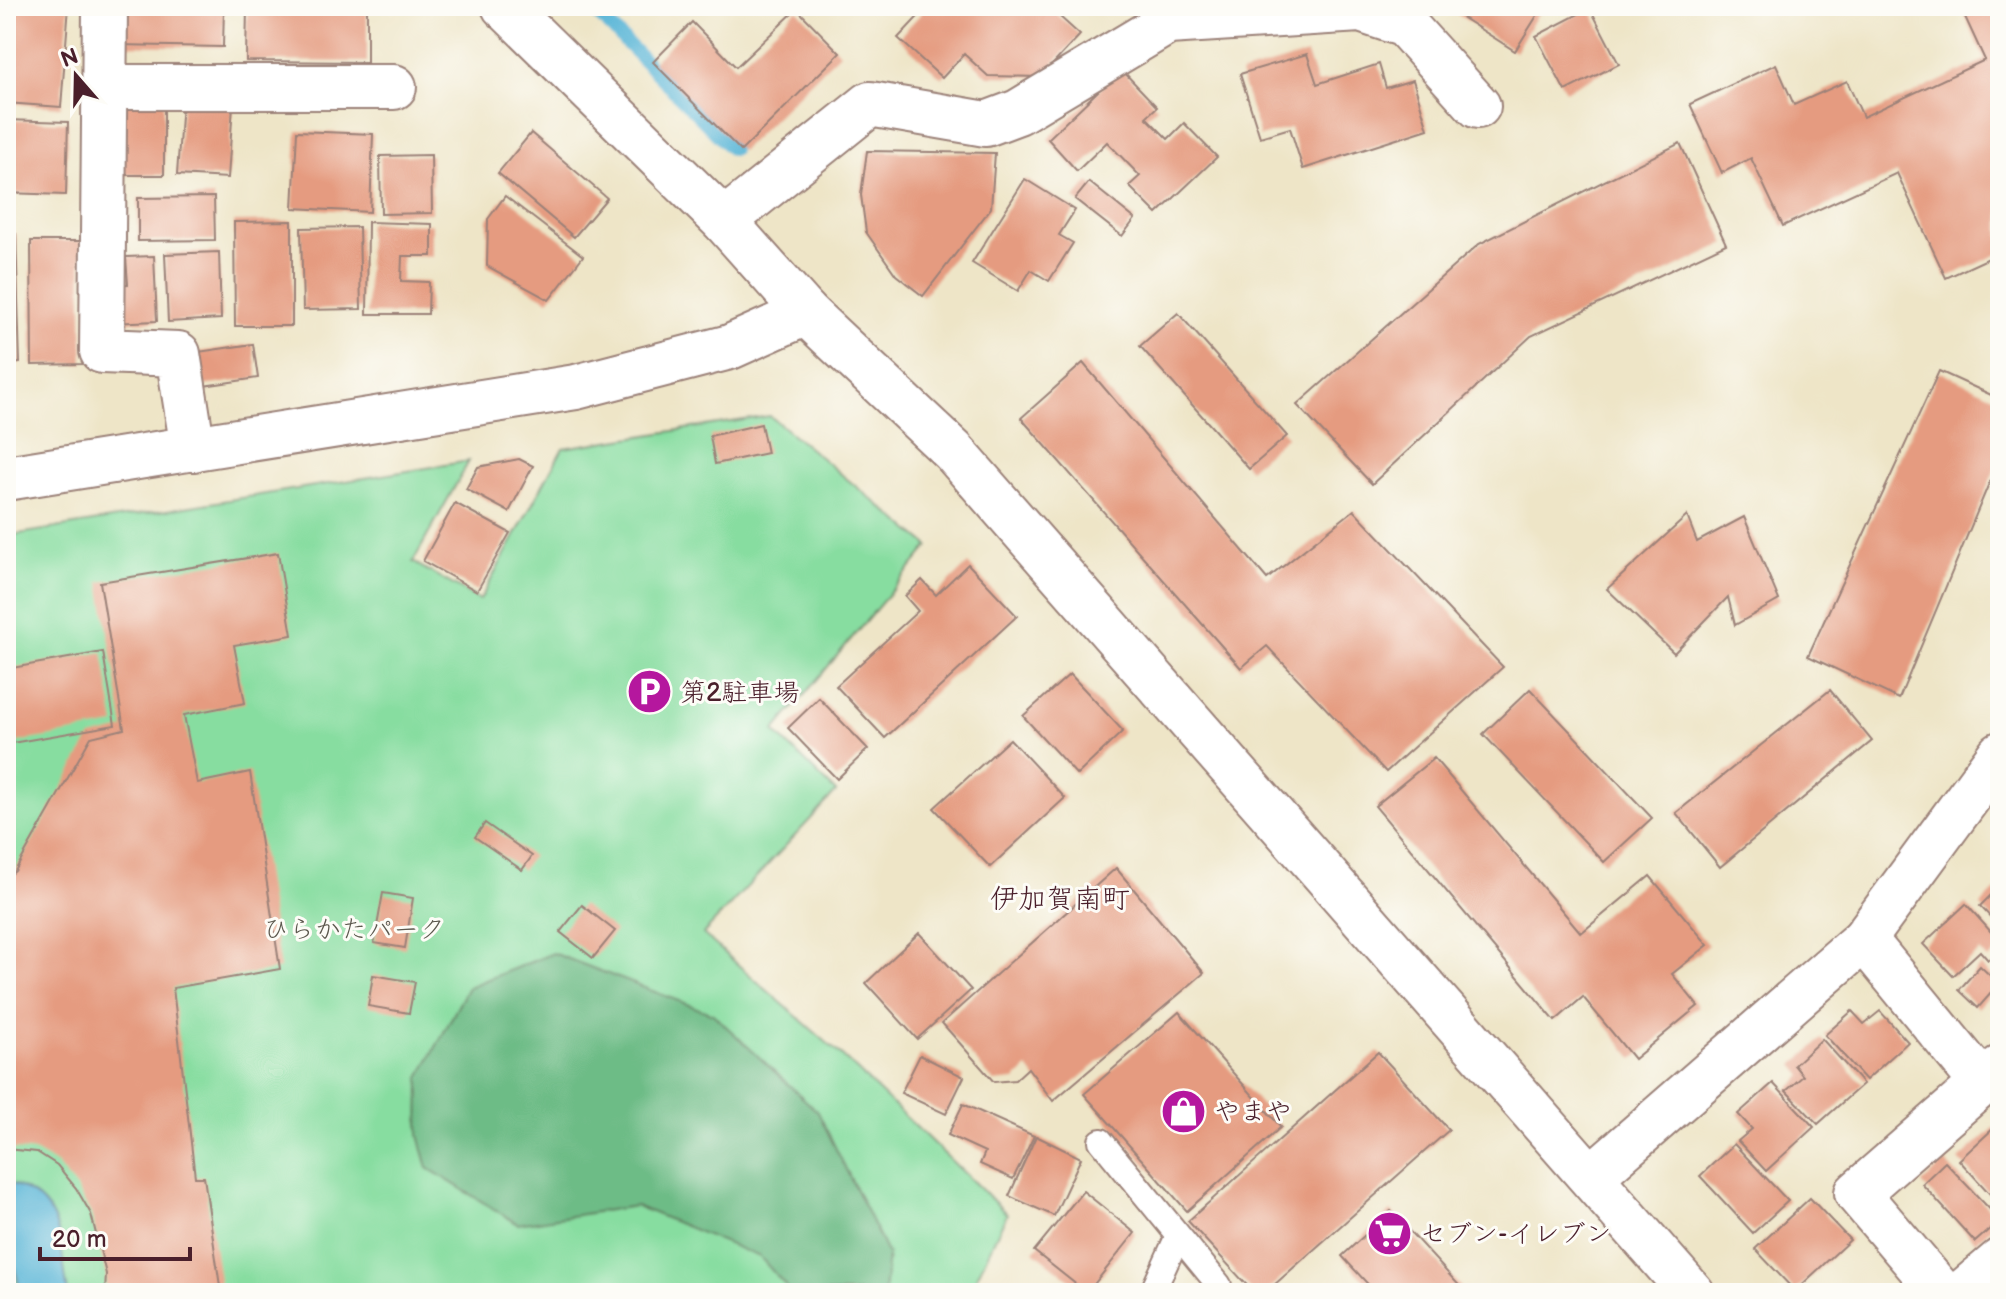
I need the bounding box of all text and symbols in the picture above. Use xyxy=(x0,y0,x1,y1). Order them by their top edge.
north arrow xyxy=(36,36,116,116)
text: N xyxy=(57,43,82,74)
parking icon: 第2駐車場 xyxy=(625,668,673,716)
place label: 第2駐車場 xyxy=(680,678,799,709)
district label: 伊加賀南町 xyxy=(990,883,1130,916)
park label: ひらかたパーク xyxy=(263,915,445,946)
shop icon: やまや xyxy=(1159,1087,1207,1135)
place label: やまや xyxy=(1214,1097,1292,1128)
supermarket icon: セブン-イレブン xyxy=(1365,1209,1413,1257)
scale bar xyxy=(40,1211,190,1261)
place label: セブン-イレブン xyxy=(1420,1219,1612,1250)
text: 20 m xyxy=(52,1225,107,1254)

